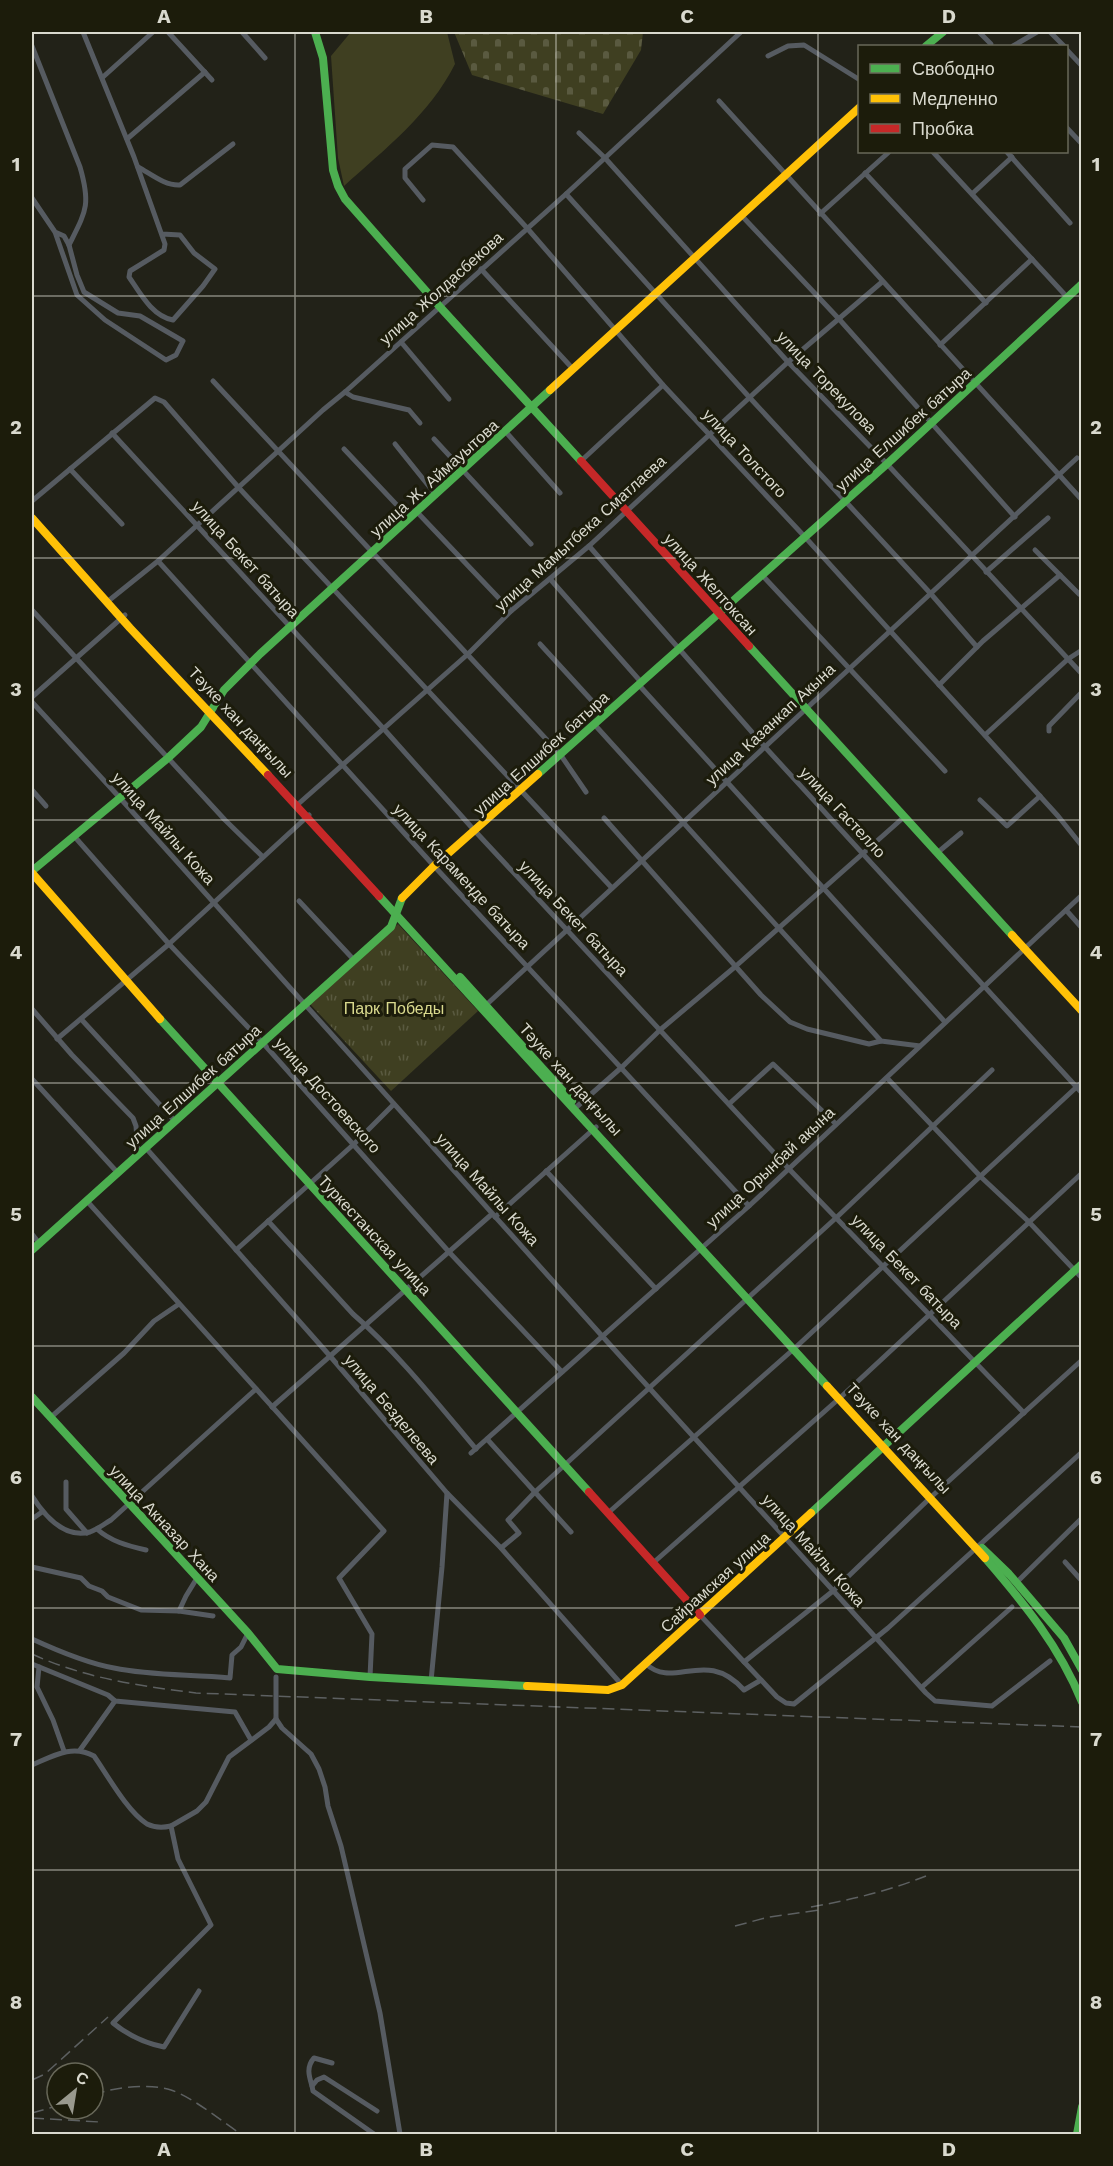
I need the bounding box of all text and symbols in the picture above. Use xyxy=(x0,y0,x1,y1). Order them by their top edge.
text: A xyxy=(157,4,171,28)
text: B xyxy=(419,4,433,28)
text: C xyxy=(680,4,694,28)
text: D xyxy=(942,4,956,28)
legend xyxy=(858,45,1068,153)
text: Свободно xyxy=(912,58,995,79)
text: Медленно xyxy=(912,88,998,109)
text: Пробка xyxy=(912,118,975,139)
text: 1 xyxy=(12,152,20,176)
text: 1 xyxy=(1092,152,1100,176)
street label: улица Жолдасбекова xyxy=(376,228,507,349)
street label: улица Торекулова xyxy=(773,327,880,438)
street label: улица Елшибек батыра xyxy=(832,364,975,495)
street label: улица Толстого xyxy=(699,405,791,502)
text: 2 xyxy=(10,415,22,439)
text: 2 xyxy=(1090,415,1102,439)
street label: улица Ж. Аймауытова xyxy=(366,416,502,541)
street label: улица Мамытбека Сматлаева xyxy=(491,451,670,615)
street label: улица Бекет батыра xyxy=(188,497,303,622)
street label: улица Желтоксан xyxy=(660,529,761,639)
street label: улица Казанкап Акына xyxy=(702,659,839,789)
street label: Тәуке хан даңғылы xyxy=(184,663,297,782)
text: 3 xyxy=(10,677,22,701)
text: 3 xyxy=(1090,677,1102,701)
street label: улица Елшибек батыра xyxy=(470,688,613,819)
street label: улица Гастелло xyxy=(796,763,890,862)
street label: улица Майлы Кожа xyxy=(108,768,219,889)
street label: улица Караменде батыра xyxy=(389,800,534,953)
street label: улица Бекет батыра xyxy=(515,857,632,980)
text: 4 xyxy=(10,940,23,964)
text: 4 xyxy=(1090,940,1103,964)
park label: Парк Победы xyxy=(344,999,444,1018)
street label: Тәуке хан даңғылы xyxy=(515,1019,626,1139)
street label: улица Елшибек батыра xyxy=(122,1021,265,1152)
street label: улица Достоевского xyxy=(271,1034,385,1157)
street label: улица Орынбай акына xyxy=(702,1103,838,1232)
street label: улица Майлы Кожа xyxy=(432,1129,543,1250)
street label: Туркестанская улица xyxy=(314,1171,435,1299)
text: 5 xyxy=(10,1202,22,1226)
text: 5 xyxy=(1090,1202,1102,1226)
street label: улица Бекет батыра xyxy=(847,1210,966,1332)
street label: улица Безделеева xyxy=(340,1351,443,1468)
street label: Тәуке хан даңғылы xyxy=(842,1379,955,1498)
street label: улица Акназар Хана xyxy=(106,1461,224,1586)
text: 6 xyxy=(10,1465,22,1489)
text: 6 xyxy=(1090,1465,1102,1489)
street label: улица Майлы Кожа xyxy=(758,1490,869,1611)
street label: Сайрамская улица xyxy=(657,1528,774,1637)
text: 7 xyxy=(10,1727,22,1751)
text: 7 xyxy=(1090,1727,1102,1751)
text: 8 xyxy=(10,1990,22,2014)
text: 8 xyxy=(1090,1990,1102,2014)
north arrow xyxy=(45,2061,105,2121)
text: С xyxy=(72,2067,92,2090)
text: A xyxy=(157,2137,171,2161)
text: B xyxy=(419,2137,433,2161)
text: C xyxy=(680,2137,694,2161)
text: D xyxy=(942,2137,956,2161)

